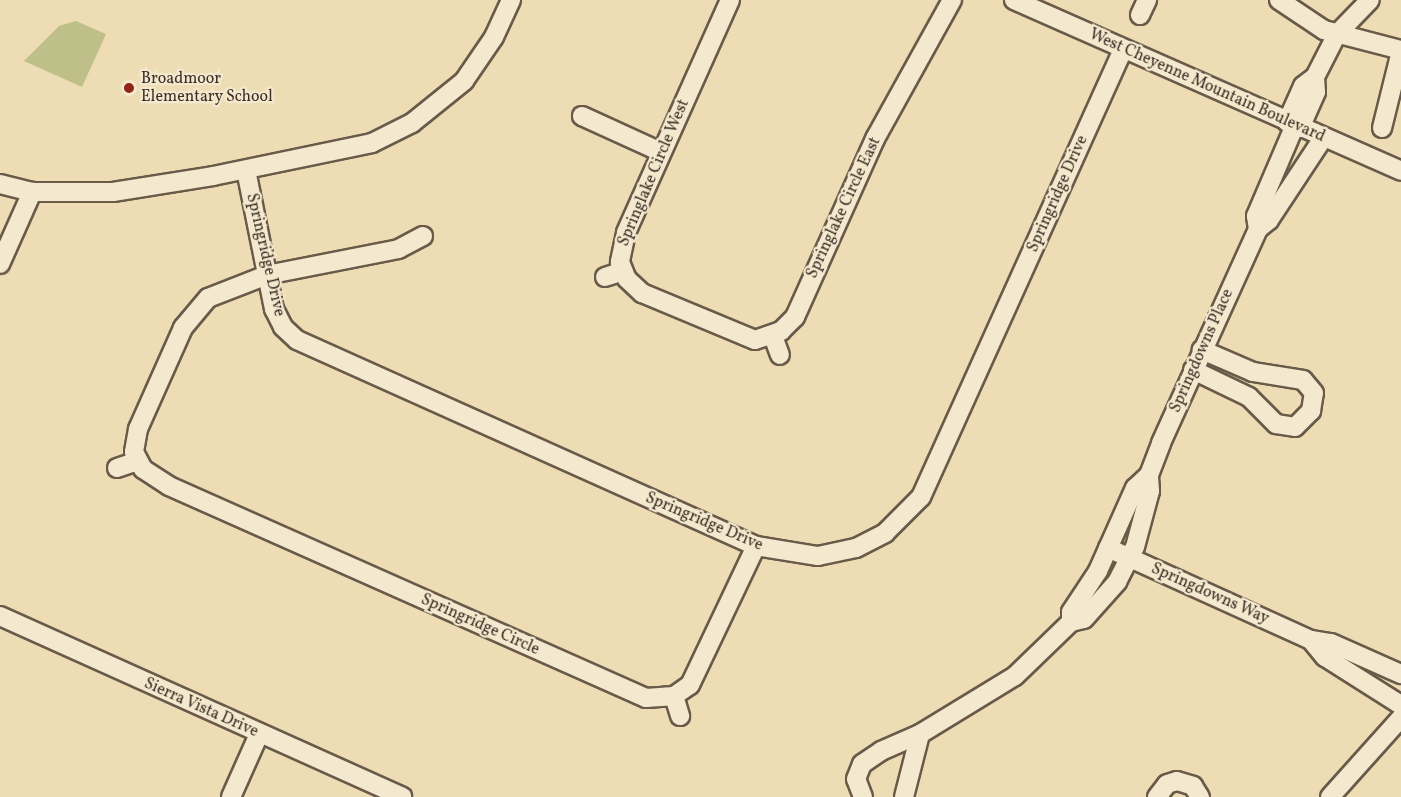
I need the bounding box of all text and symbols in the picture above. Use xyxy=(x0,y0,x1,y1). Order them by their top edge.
street label: West Cheyenne Mountain Boulevard xyxy=(1086,25,1328,147)
place label: Broadmoor Elementary School xyxy=(141,69,273,107)
marker: Broadmoor Elementary School xyxy=(122,81,136,95)
street label: Springlake Circle West xyxy=(614,96,694,250)
street label: Springridge Drive xyxy=(1024,133,1092,255)
street label: Springlake Circle East xyxy=(803,134,885,282)
street label: Springridge Drive xyxy=(241,192,289,318)
street label: Springdowns Place xyxy=(1166,286,1238,416)
street label: Springridge Drive xyxy=(642,489,766,555)
street label: Springdowns Way xyxy=(1148,559,1272,629)
street label: Springridge Circle xyxy=(418,590,542,660)
street label: Sierra Vista Drive xyxy=(141,674,261,742)

